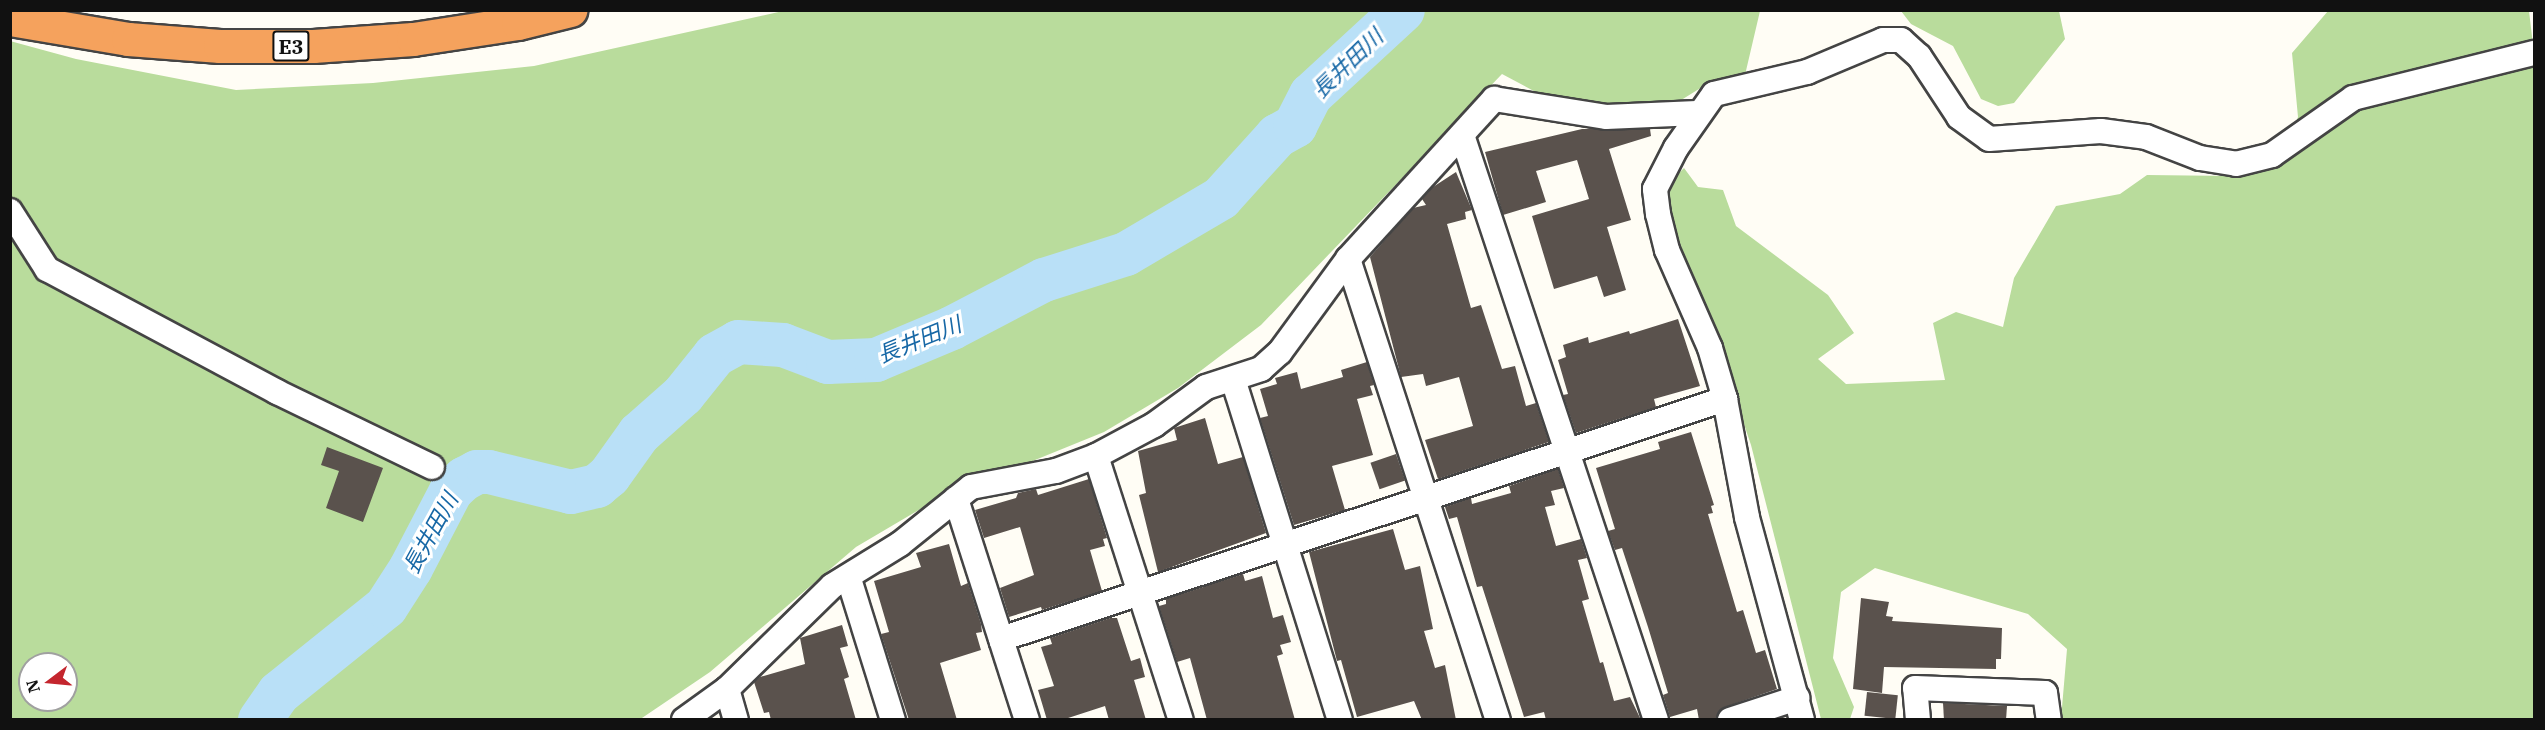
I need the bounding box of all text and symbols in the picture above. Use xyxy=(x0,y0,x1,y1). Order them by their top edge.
water label: 長井田川 xyxy=(1306,23,1388,103)
road number: E3 xyxy=(272,29,310,63)
water label: 長井田川 xyxy=(873,310,965,368)
water label: 長井田川 xyxy=(397,488,463,578)
north arrow xyxy=(18,652,78,712)
text: N xyxy=(21,678,44,695)

